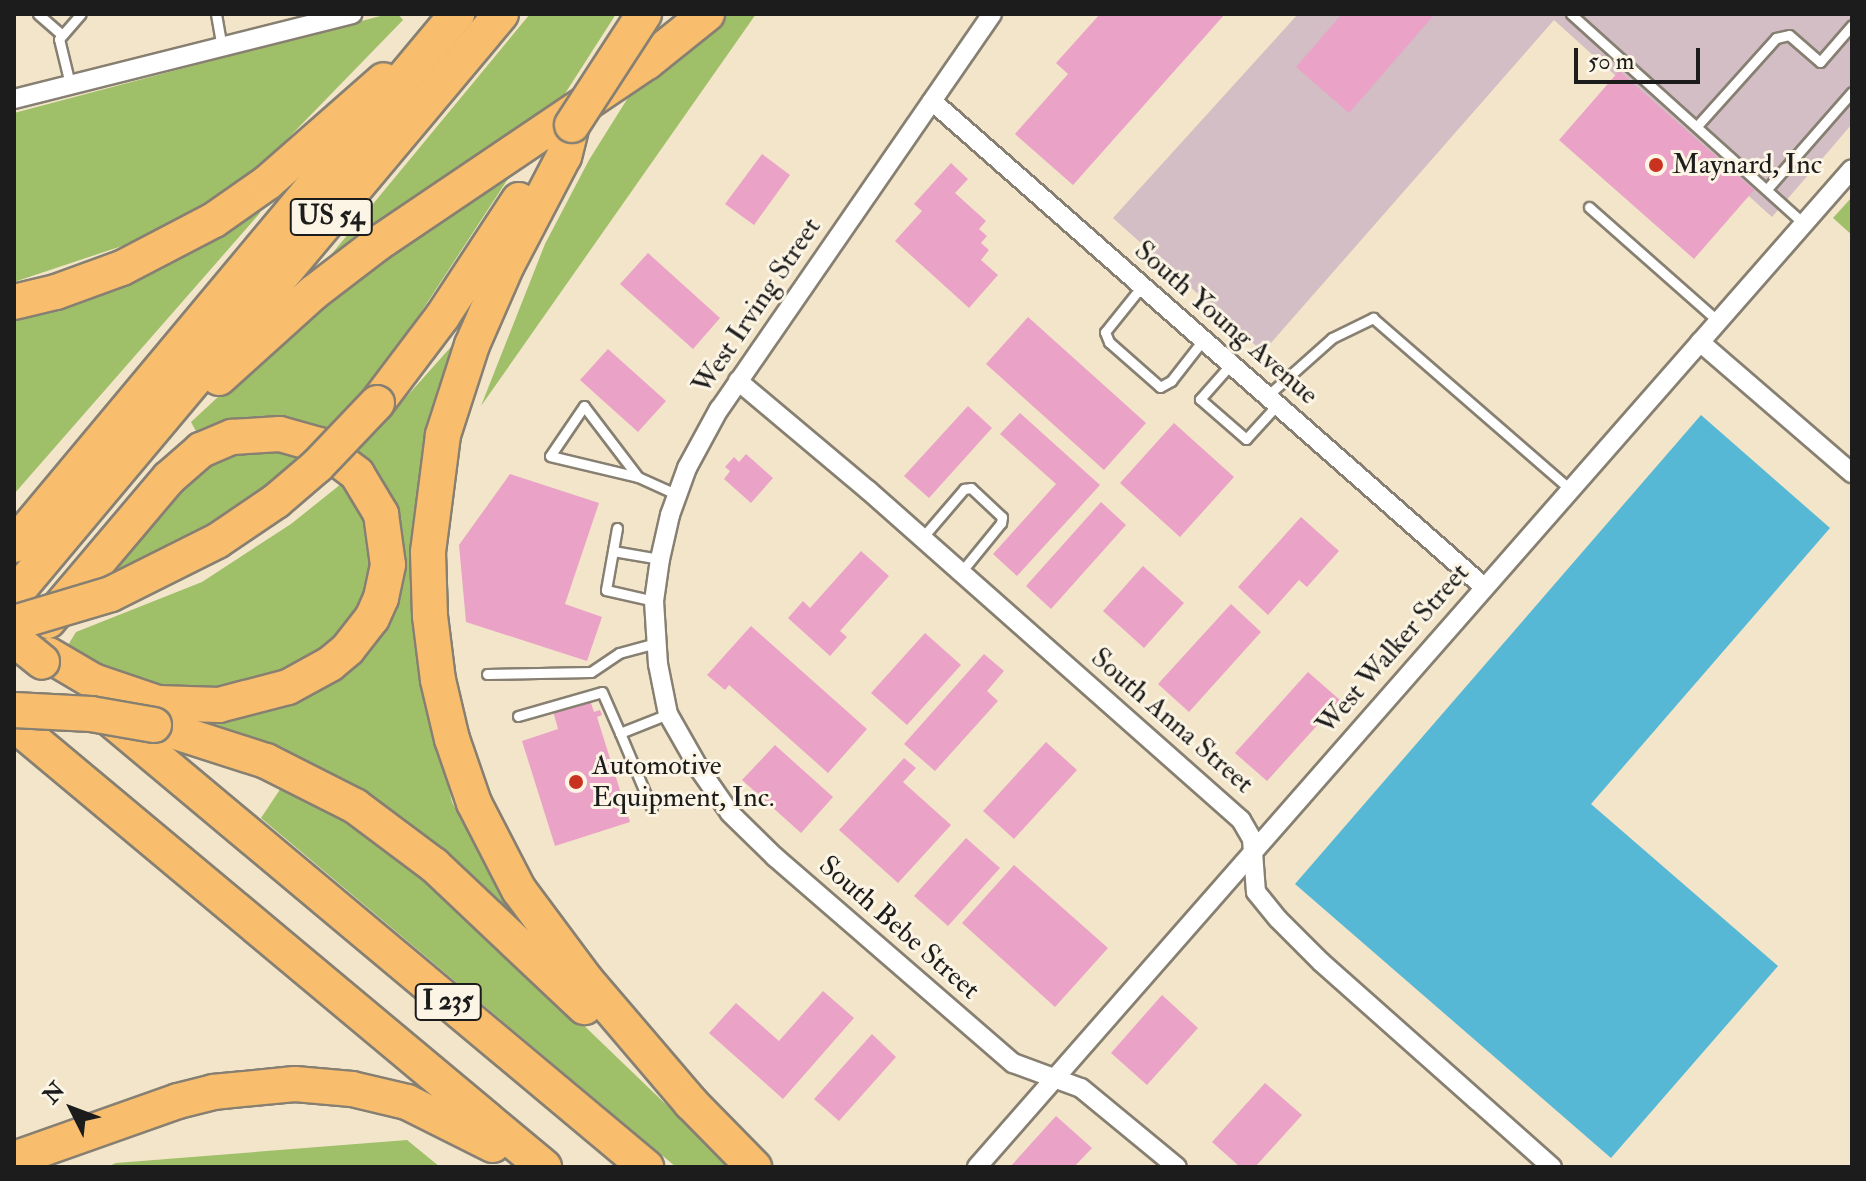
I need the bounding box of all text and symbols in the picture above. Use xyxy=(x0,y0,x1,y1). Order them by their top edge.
scale bar xyxy=(1578,32,1704,82)
text: 50 m xyxy=(1588,46,1634,77)
place label: Maynard, Inc xyxy=(1672,148,1822,182)
marker: Maynard, Inc xyxy=(1647,156,1665,174)
road number: US 54 xyxy=(289,195,373,239)
street label: West Irving Street xyxy=(686,211,828,401)
street label: South Young Avenue xyxy=(1127,234,1325,412)
street label: West Walker Street xyxy=(1310,557,1476,741)
street label: South Anna Street xyxy=(1084,641,1260,801)
place label: Automotive Equipment, Inc. xyxy=(592,749,774,815)
marker: Automotive Equipment, Inc. xyxy=(567,773,585,791)
street label: South Bebe Street xyxy=(812,849,986,1007)
road number: I 235 xyxy=(414,980,482,1024)
north arrow xyxy=(32,1069,112,1149)
text: N xyxy=(37,1076,71,1110)

